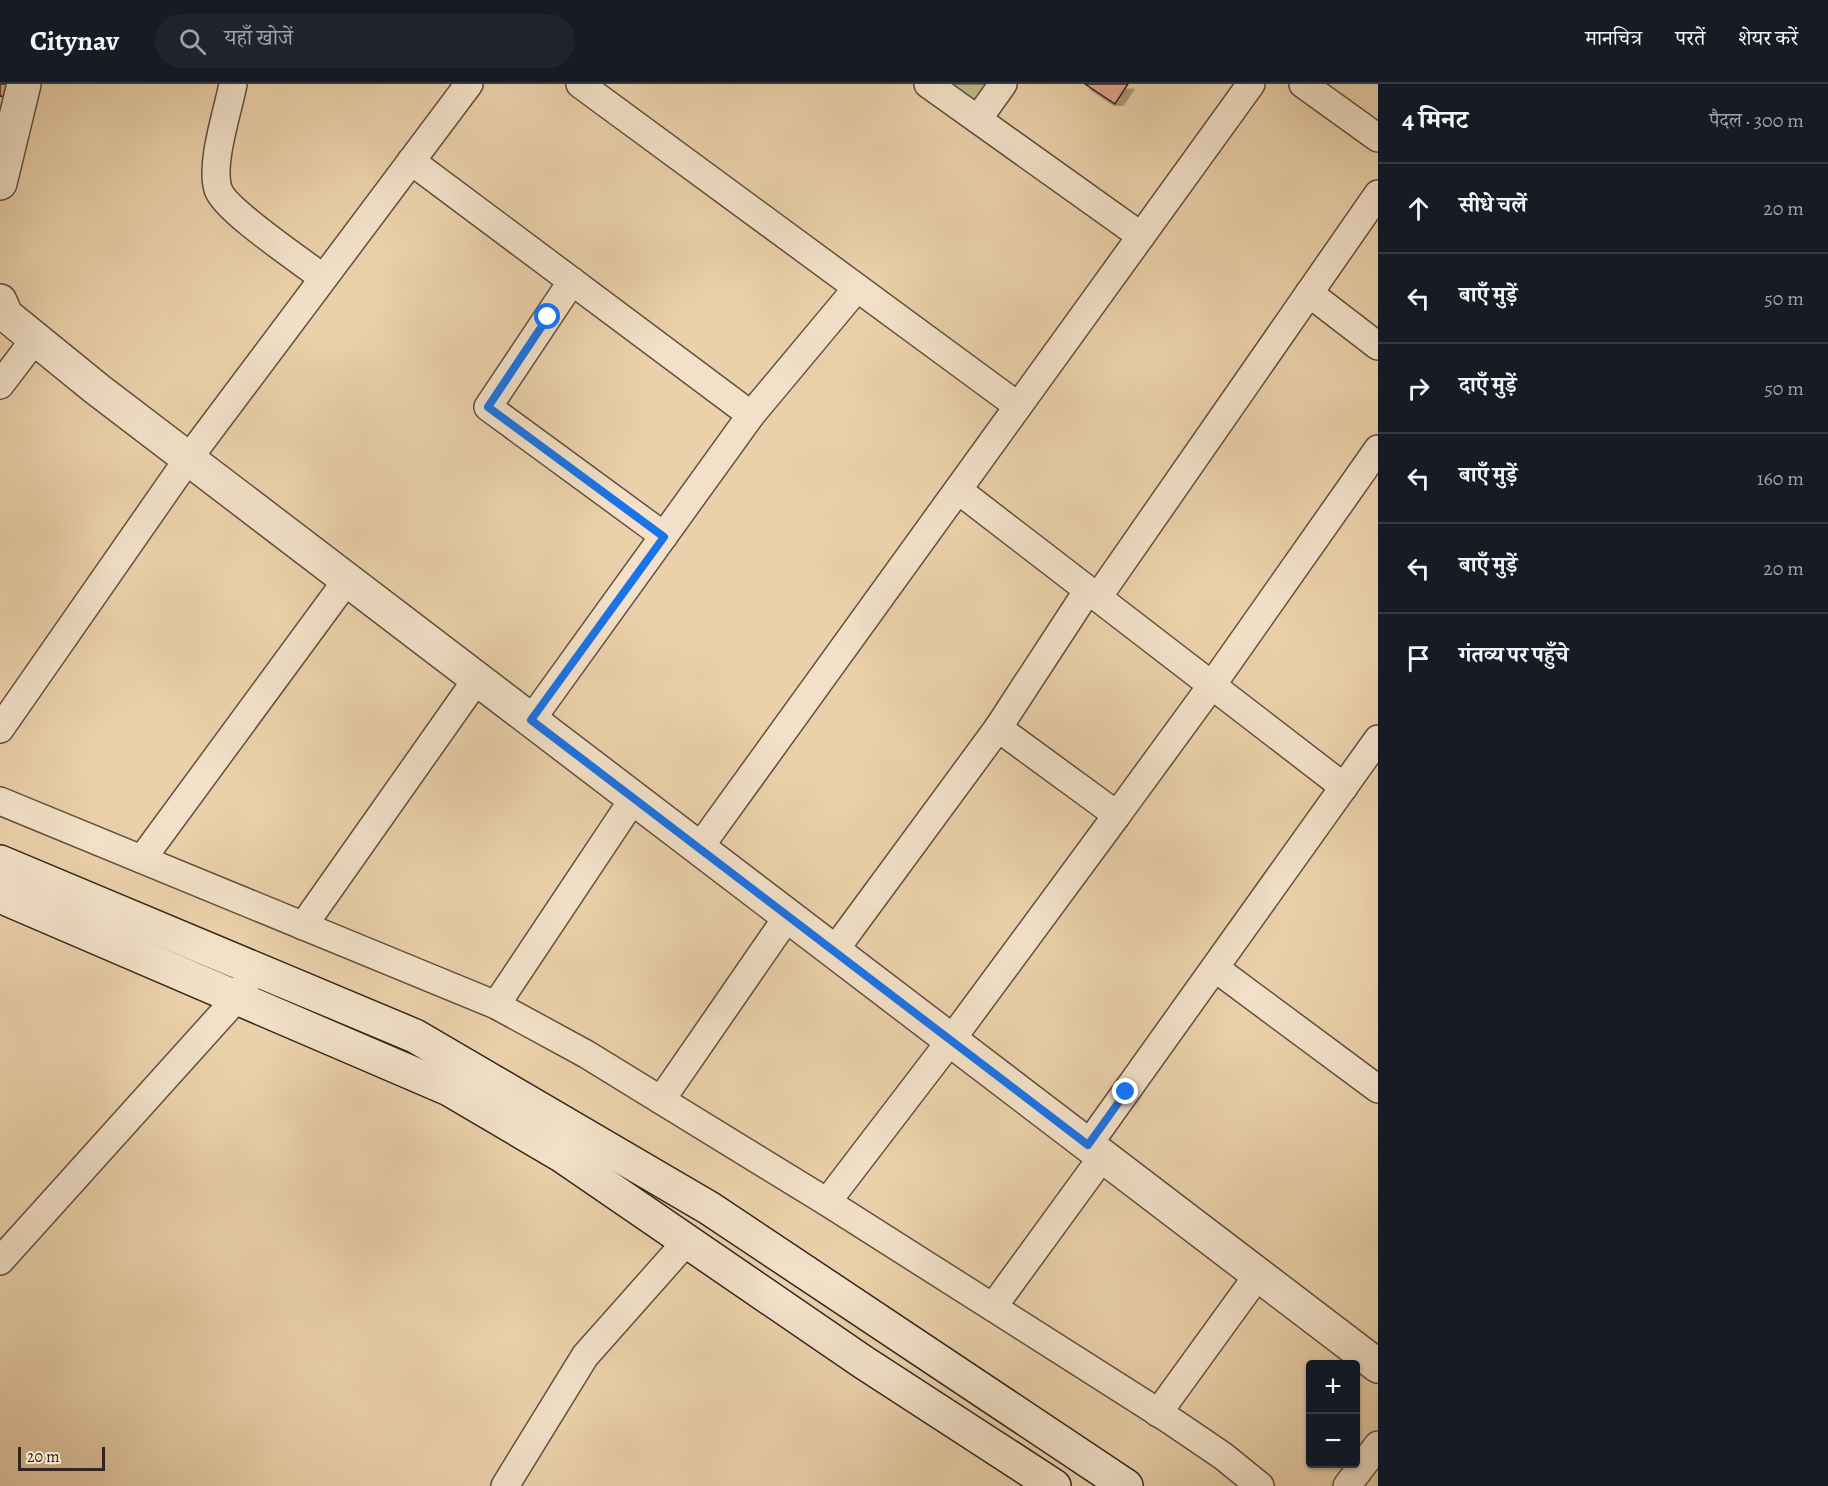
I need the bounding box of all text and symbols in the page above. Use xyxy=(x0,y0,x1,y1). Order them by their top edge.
search box xyxy=(155,14,575,68)
text: Citynav xyxy=(30,22,119,60)
text: यहाँ खोजें xyxy=(224,23,293,53)
text: मानचित्र xyxy=(1585,24,1642,52)
text: परतें xyxy=(1675,24,1705,52)
text: शेयर करें xyxy=(1738,24,1798,52)
icon: search xyxy=(176,25,209,58)
text: 4 मिनट xyxy=(1402,102,1468,137)
text: पैदल · 300 m xyxy=(1709,107,1804,134)
text: सीधे चलें xyxy=(1459,190,1527,220)
icon: ahead xyxy=(1402,192,1435,225)
text: 20 m xyxy=(1763,195,1804,222)
text: बाएँ मुड़ें xyxy=(1459,280,1517,310)
icon: left xyxy=(1402,282,1435,315)
text: 50 m xyxy=(1764,285,1804,312)
route start xyxy=(534,303,560,329)
text: दाएँ मुड़ें xyxy=(1459,370,1517,400)
icon: right xyxy=(1402,372,1435,405)
text: 50 m xyxy=(1764,375,1804,402)
text: बाएँ मुड़ें xyxy=(1459,460,1517,490)
icon: left xyxy=(1402,462,1435,495)
text: 160 m xyxy=(1757,465,1804,492)
text: बाएँ मुड़ें xyxy=(1459,550,1517,580)
icon: left xyxy=(1402,552,1435,585)
text: 20 m xyxy=(1763,555,1804,582)
text: गंतव्य पर पहुँचे xyxy=(1459,640,1568,670)
icon: arrive xyxy=(1402,642,1435,675)
route end xyxy=(1112,1078,1138,1104)
map controls xyxy=(1306,1360,1360,1468)
button: + xyxy=(1306,1360,1360,1414)
button: − xyxy=(1306,1414,1360,1468)
scale bar xyxy=(18,1444,105,1472)
text: 20 m xyxy=(27,1446,60,1468)

